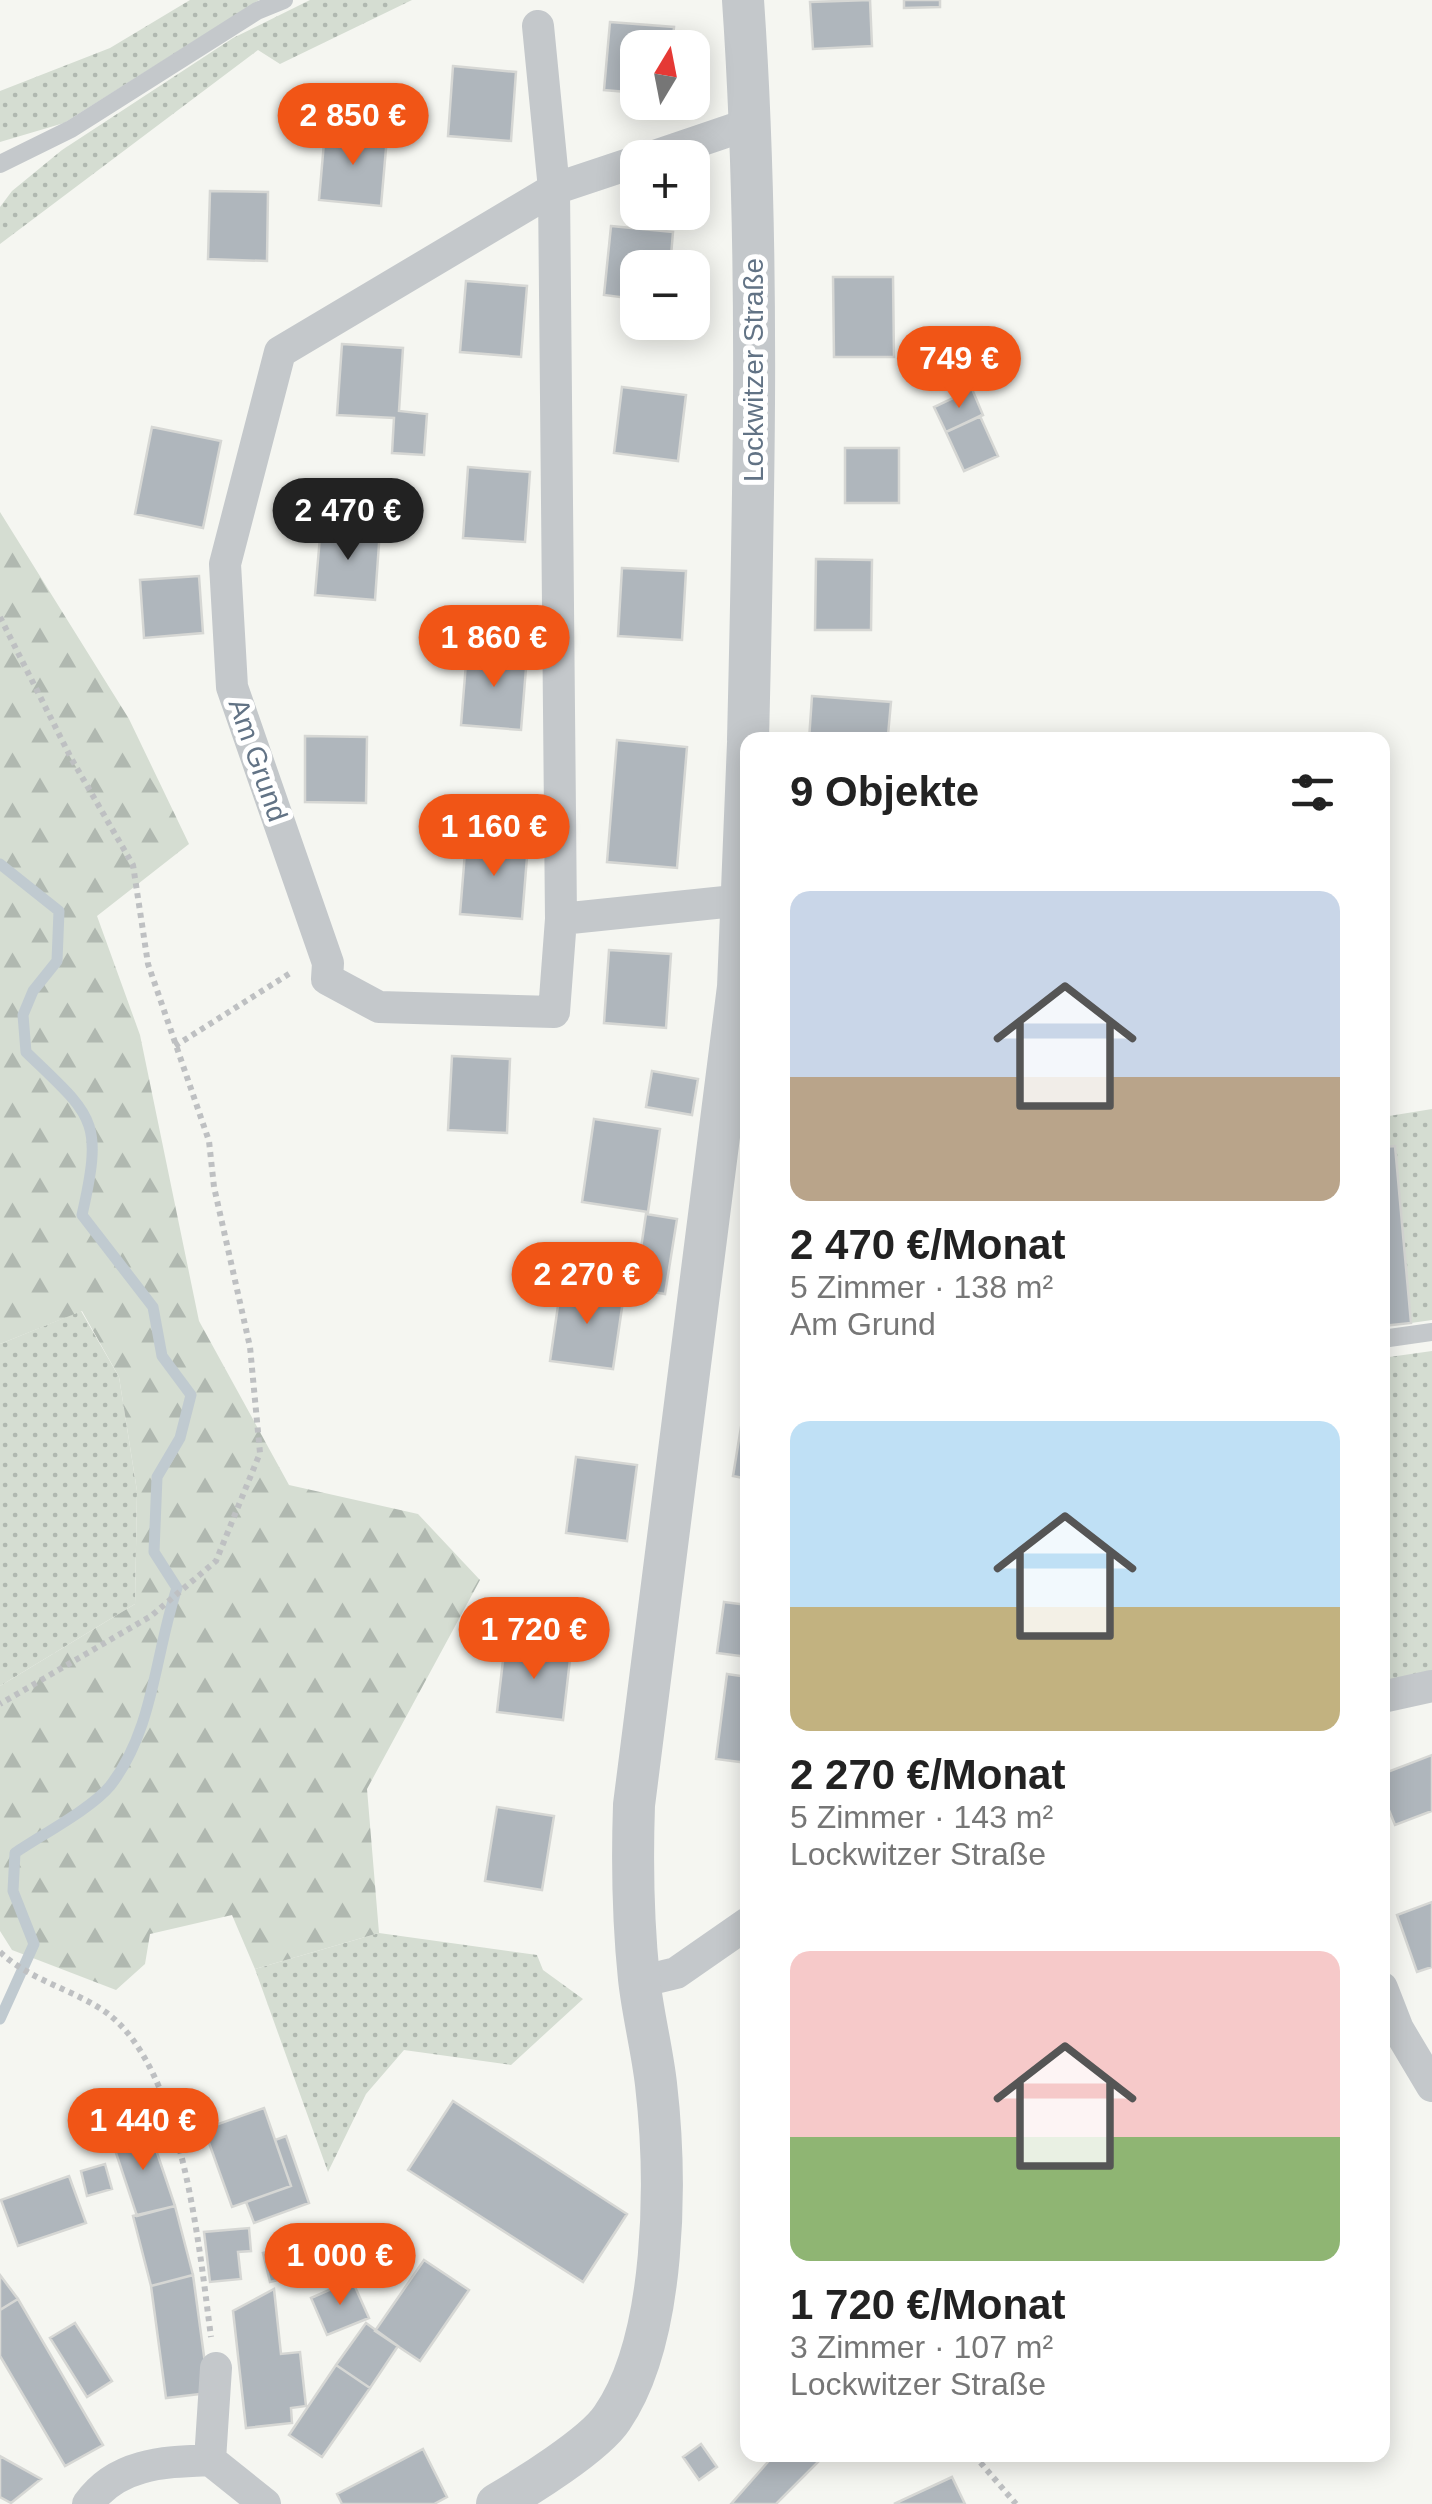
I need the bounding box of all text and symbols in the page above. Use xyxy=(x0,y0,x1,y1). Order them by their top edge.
north arrow xyxy=(620,30,710,120)
map controls xyxy=(620,30,710,340)
pin: 2 850 € xyxy=(261,83,445,168)
text: 2 850 € xyxy=(300,97,406,133)
button: + xyxy=(620,140,710,230)
button: − xyxy=(620,250,710,340)
street label: Lockwitzer Straße xyxy=(738,258,769,482)
pin: 749 € xyxy=(889,326,1029,411)
text: 749 € xyxy=(919,340,999,376)
pin: 2 470 € xyxy=(256,478,440,563)
text: 2 470 € xyxy=(295,492,401,528)
pin: 1 860 € xyxy=(402,605,586,690)
text: 1 860 € xyxy=(441,619,547,655)
street label: Am Grund xyxy=(223,695,293,825)
icon: filters xyxy=(1285,765,1340,820)
text: 9 Objekte xyxy=(790,768,979,815)
pin: 1 160 € xyxy=(402,794,586,879)
text: 1 160 € xyxy=(441,808,547,844)
icon: home xyxy=(975,956,1155,1136)
text: 2 470 €/Monat xyxy=(790,1221,1065,1268)
pin: 2 270 € xyxy=(495,1242,679,1327)
text: 2 270 € xyxy=(534,1256,640,1292)
text: 5 Zimmer · 138 m² xyxy=(790,1269,1053,1305)
text: Am Grund xyxy=(790,1306,936,1342)
icon: home xyxy=(975,1486,1155,1666)
pin: 1 720 € xyxy=(442,1597,626,1682)
text: 1 720 € xyxy=(481,1611,587,1647)
text: 2 270 €/Monat xyxy=(790,1751,1065,1798)
text: 5 Zimmer · 143 m² xyxy=(790,1799,1053,1835)
text: Lockwitzer Straße xyxy=(790,1836,1046,1872)
icon: home xyxy=(975,2016,1155,2196)
pin: 1 440 € xyxy=(51,2088,235,2173)
text: 1 440 € xyxy=(90,2102,196,2138)
pin: 1 000 € xyxy=(248,2223,432,2308)
text: 1 000 € xyxy=(287,2237,393,2273)
text: 1 720 €/Monat xyxy=(790,2281,1065,2328)
text: 3 Zimmer · 107 m² xyxy=(790,2329,1053,2365)
text: Lockwitzer Straße xyxy=(790,2366,1046,2402)

